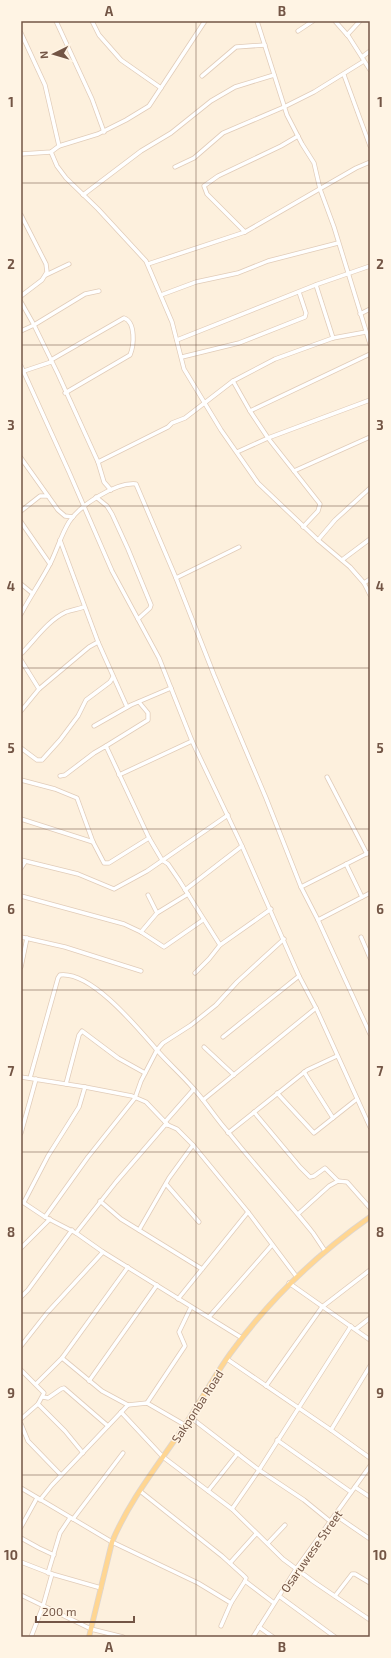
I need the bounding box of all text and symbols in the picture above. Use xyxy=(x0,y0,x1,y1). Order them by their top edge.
text: A xyxy=(105,3,114,19)
text: B xyxy=(278,3,286,19)
north arrow xyxy=(34,34,74,74)
text: N xyxy=(37,50,50,59)
text: 1 xyxy=(8,94,14,110)
text: 1 xyxy=(377,94,383,110)
text: 2 xyxy=(7,256,15,272)
text: 2 xyxy=(376,256,384,272)
text: 3 xyxy=(7,417,15,433)
text: 3 xyxy=(376,417,384,433)
text: 4 xyxy=(7,578,15,594)
text: 4 xyxy=(376,578,384,594)
text: 5 xyxy=(7,740,15,756)
text: 5 xyxy=(376,740,384,756)
text: 6 xyxy=(7,901,15,917)
text: 6 xyxy=(376,901,384,917)
text: 7 xyxy=(8,1063,15,1079)
text: 7 xyxy=(377,1063,384,1079)
text: 8 xyxy=(7,1224,15,1240)
text: 8 xyxy=(376,1224,384,1240)
street label: Sakponba Road xyxy=(168,1367,226,1445)
text: 9 xyxy=(7,1385,15,1401)
text: 9 xyxy=(376,1385,384,1401)
street label: Osaruwese Street xyxy=(277,1507,345,1595)
text: 10 xyxy=(4,1547,18,1563)
text: 10 xyxy=(373,1547,387,1563)
scale bar xyxy=(36,1598,134,1624)
text: 200 m xyxy=(42,1604,76,1618)
text: A xyxy=(105,1639,114,1655)
text: B xyxy=(278,1639,286,1655)

